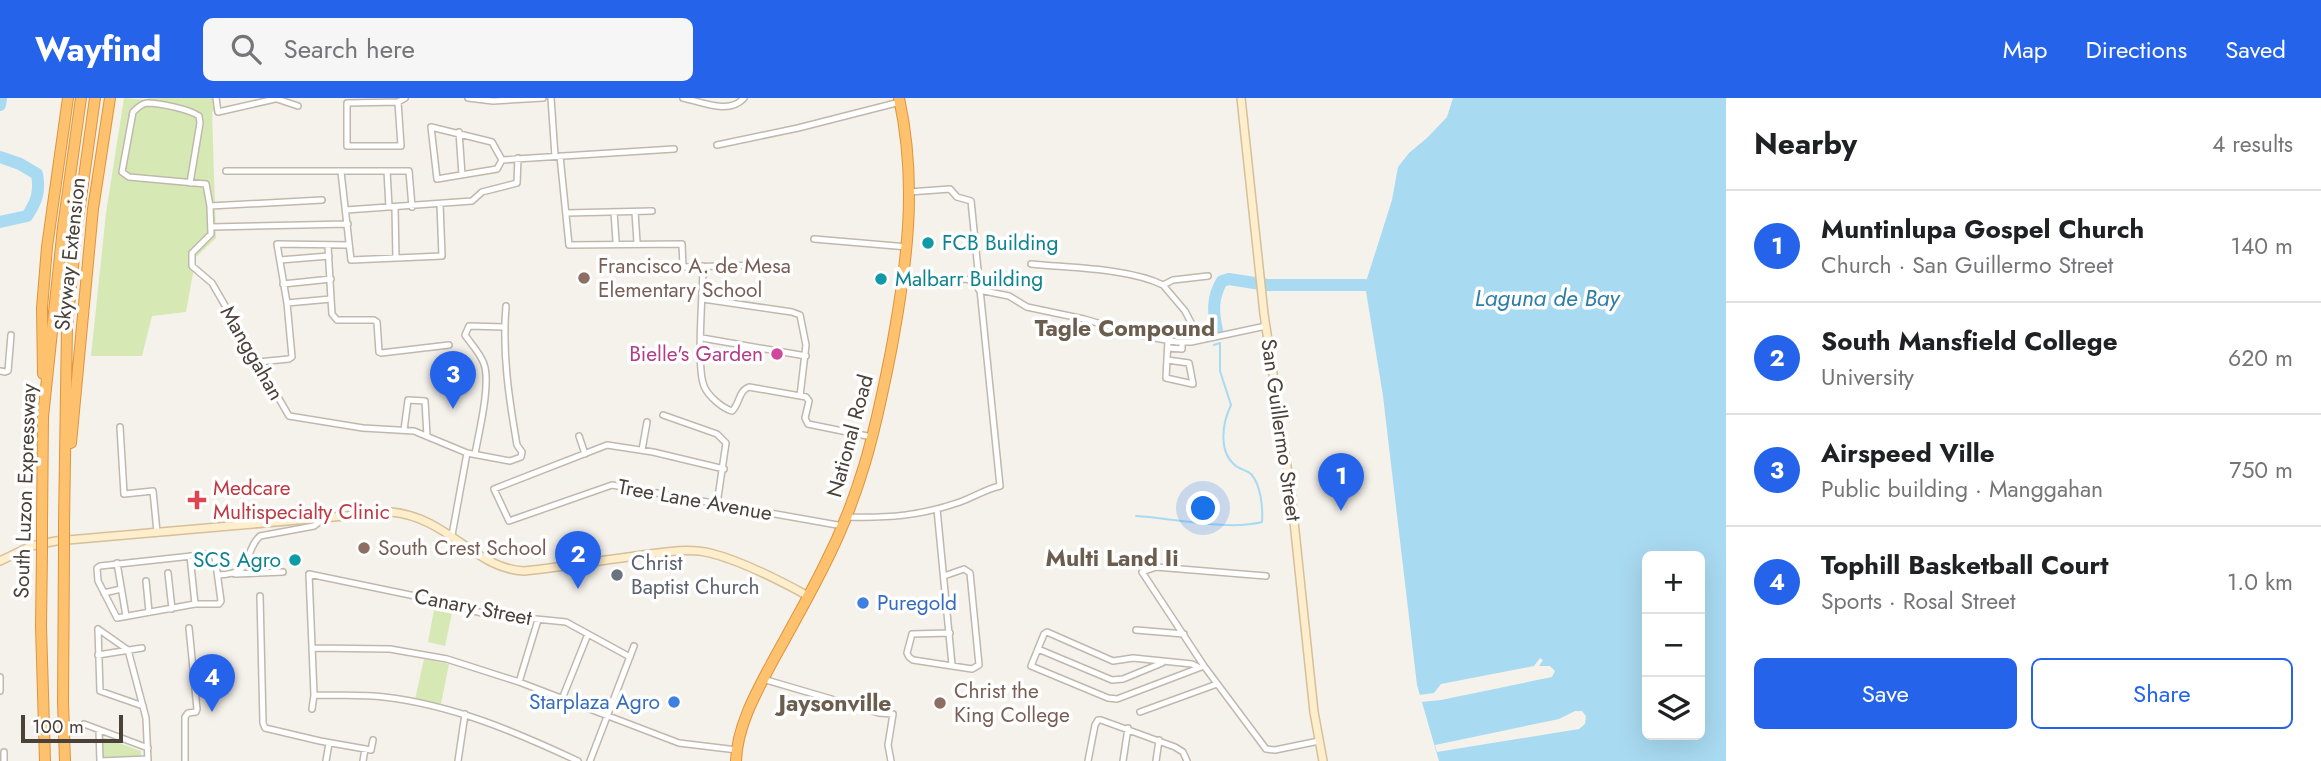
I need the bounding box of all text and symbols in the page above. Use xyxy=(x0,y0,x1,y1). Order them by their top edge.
search box xyxy=(203,18,693,81)
text: Wayfind xyxy=(35,26,161,73)
icon: search xyxy=(227,30,265,68)
text: Search here xyxy=(283,30,415,68)
text: Map xyxy=(2003,32,2048,67)
text: Directions xyxy=(2086,32,2187,67)
text: Saved xyxy=(2225,32,2286,67)
text: Nearby xyxy=(1754,122,1857,165)
text: 4 results xyxy=(2212,127,2293,161)
street label: Skyway Extension xyxy=(47,176,93,332)
text: Muntinlupa Gospel Church xyxy=(1821,210,2144,248)
place label: FCB Building xyxy=(942,228,1058,258)
text: 1 xyxy=(1771,229,1783,263)
text: 140 m xyxy=(2231,229,2293,263)
marker: FCB Building xyxy=(920,235,936,251)
text: Church · San Guillermo Street xyxy=(1821,248,2113,282)
place label: Francisco A. de Mesa Elementary School xyxy=(598,251,791,305)
place label: Malbarr Building xyxy=(895,264,1043,294)
marker: Francisco A. de Mesa Elementary School xyxy=(576,270,592,286)
marker: Malbarr Building xyxy=(873,271,889,287)
water label: Laguna de Bay xyxy=(1475,281,1621,315)
street label: Manggahan xyxy=(213,300,291,406)
district label: Tagle Compound xyxy=(1035,311,1215,345)
text: South Mansfield College xyxy=(1821,322,2118,360)
street label: San Guillermo Street xyxy=(1253,337,1309,523)
place label: Bielle's Garden xyxy=(629,339,763,369)
text: 2 xyxy=(1769,341,1785,375)
text: 620 m xyxy=(2228,341,2293,375)
marker: Bielle's Garden xyxy=(769,346,785,362)
pin: 3 xyxy=(430,351,476,409)
text: University xyxy=(1821,360,1914,394)
street label: National Road xyxy=(819,371,881,501)
street label: South Luzon Expressway xyxy=(6,382,44,599)
text: Airspeed Ville xyxy=(1821,434,1995,472)
pin: 1 xyxy=(1318,453,1364,511)
text: 3 xyxy=(1770,453,1784,487)
text: 750 m xyxy=(2229,453,2293,487)
street label: Tree Lane Avenue xyxy=(616,472,775,528)
text: Public building · Manggahan xyxy=(1821,472,2103,506)
place label: Medcare Multispecialty Clinic xyxy=(213,473,390,527)
marker: Medcare Multispecialty Clinic xyxy=(187,490,207,510)
your location xyxy=(1186,491,1220,525)
pin: 2 xyxy=(555,531,601,589)
place label: South Crest School xyxy=(378,533,547,563)
marker: South Crest School xyxy=(356,540,372,556)
district label: Multi Land Ii xyxy=(1045,541,1179,575)
place label: SCS Agro xyxy=(193,545,281,575)
text: Tophill Basketball Court xyxy=(1821,546,2108,584)
place label: Christ Baptist Church xyxy=(631,548,759,602)
map controls xyxy=(1642,551,1705,740)
button: + xyxy=(1642,551,1705,614)
marker: SCS Agro xyxy=(287,552,303,568)
text: 4 xyxy=(1769,565,1785,599)
text: 1.0 km xyxy=(2227,565,2293,599)
marker: Christ Baptist Church xyxy=(609,567,625,583)
street label: Canary Street xyxy=(412,581,534,633)
text: Sports · Rosal Street xyxy=(1821,584,2016,618)
place label: Puregold xyxy=(877,588,957,618)
marker: Puregold xyxy=(855,595,871,611)
button: − xyxy=(1642,614,1705,677)
pin: 4 xyxy=(189,654,235,712)
button: Save xyxy=(1754,658,2017,729)
button: Share xyxy=(2031,658,2293,729)
place label: Christ the King College xyxy=(954,676,1070,730)
button: layers xyxy=(1642,677,1705,740)
district label: Jaysonville xyxy=(774,686,892,720)
place label: Starplaza Agro xyxy=(529,687,660,717)
marker: Starplaza Agro xyxy=(666,694,682,710)
marker: Christ the King College xyxy=(932,695,948,711)
scale bar xyxy=(21,712,122,744)
text: 100 m xyxy=(32,713,84,740)

